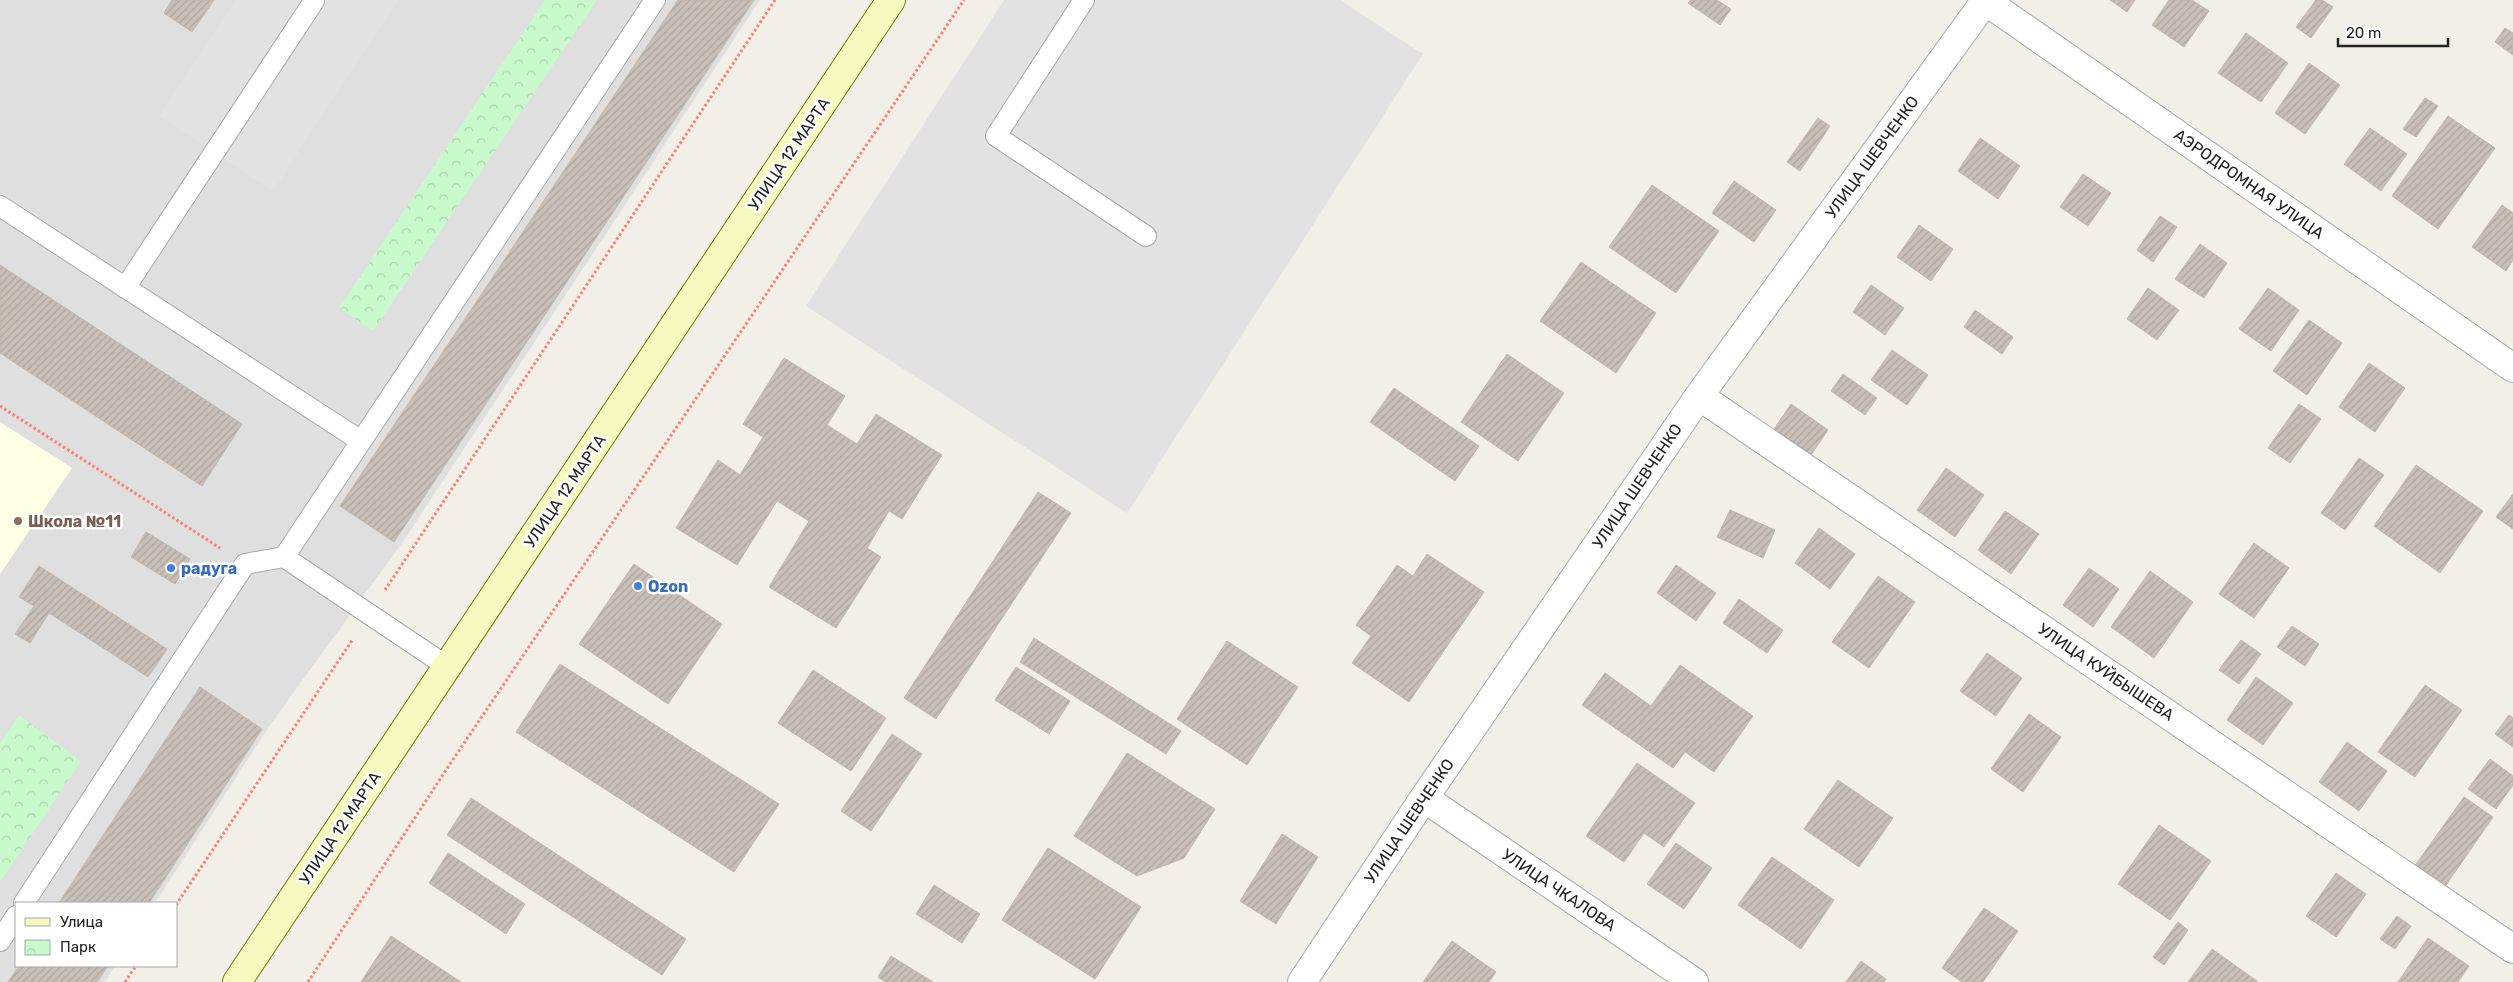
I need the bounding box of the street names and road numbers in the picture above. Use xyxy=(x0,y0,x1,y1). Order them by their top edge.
street label: УЛИЦА ШЕВЧЕНКО xyxy=(1821,92,1923,222)
street label: УЛИЦА 12 МАРТА xyxy=(744,94,834,214)
street label: АЭРОДРОМНАЯ УЛИЦА xyxy=(2170,125,2328,243)
street label: УЛИЦА ШЕВЧЕНКО xyxy=(1588,420,1686,552)
street label: УЛИЦА 12 МАРТА xyxy=(520,431,610,551)
street label: УЛИЦА КУЙБЫШЕВА xyxy=(2034,619,2178,725)
street label: УЛИЦА ШЕВЧЕНКО xyxy=(1360,755,1458,887)
street label: УЛИЦА 12 МАРТА xyxy=(295,768,385,888)
street label: УЛИЦА ЧКАЛОВА xyxy=(1498,845,1620,935)

